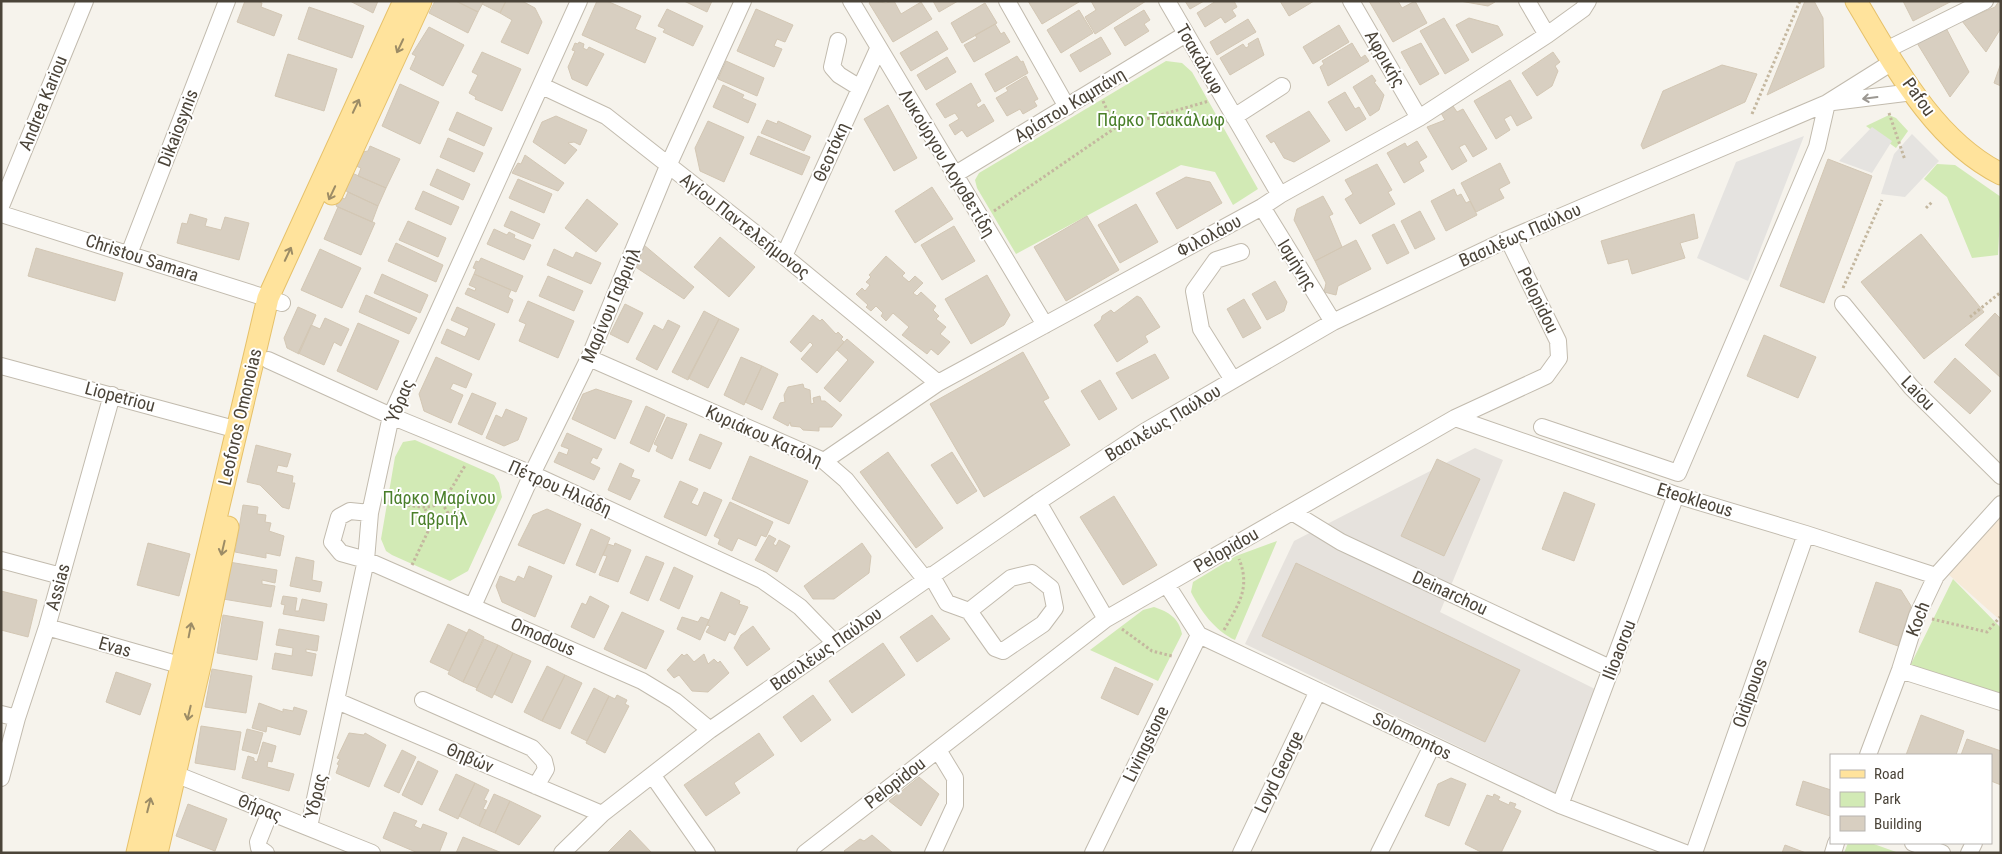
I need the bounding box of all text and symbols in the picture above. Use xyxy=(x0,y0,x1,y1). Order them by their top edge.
street label: Τσακάλωφ xyxy=(1172,20,1229,97)
street label: Αφρικής xyxy=(1361,27,1410,91)
one-way arrow xyxy=(395,38,405,53)
street label: Andrea Kariou xyxy=(14,52,71,153)
street label: Αρίστου Καμπάνη xyxy=(1010,63,1129,146)
street label: Pafou xyxy=(1899,74,1940,120)
street label: Λυκούργου Λογοθετίδη xyxy=(895,85,1000,241)
street label: Dikaiosynis xyxy=(153,86,202,169)
one-way arrow xyxy=(1863,93,1879,103)
one-way arrow xyxy=(352,99,361,114)
park label: Πάρκο Τσακάλωφ xyxy=(1097,109,1225,130)
street label: Θεοτόκη xyxy=(808,119,853,185)
street label: Αγίου Παντελεήμονος xyxy=(676,168,814,283)
one-way arrow xyxy=(327,185,337,200)
street label: Βασιλέως Παύλου xyxy=(1456,198,1584,271)
street label: Φιλολάου xyxy=(1173,210,1245,261)
street label: Christou Samara xyxy=(83,229,201,286)
street label: Ισμήνης xyxy=(1274,235,1321,294)
street label: Μαρίνου Γαβριήλ xyxy=(577,244,644,366)
one-way arrow xyxy=(284,247,294,262)
street label: Pelopidou xyxy=(1513,263,1563,336)
street label: Leoforos Omonoias xyxy=(214,347,265,487)
street label: Laiou xyxy=(1897,371,1939,414)
street label: Ύδρας xyxy=(381,376,418,427)
street label: Liopetriou xyxy=(83,377,157,416)
street label: Βασιλέως Παύλου xyxy=(1101,380,1224,465)
street label: Κυριάκου Κατόλη xyxy=(703,400,826,471)
street label: Πέτρου Ηλιάδη xyxy=(505,455,615,520)
street label: Eteokleous xyxy=(1655,478,1736,521)
park label: Πάρκο Μαρίνου Γαβριήλ xyxy=(382,487,496,529)
street label: Pelopidou xyxy=(1190,523,1262,576)
one-way arrow xyxy=(218,539,227,555)
street label: Assias xyxy=(41,561,74,613)
street label: Deinarchou xyxy=(1409,566,1491,619)
street label: Koch xyxy=(1901,598,1934,639)
street label: Βασιλέως Παύλου xyxy=(766,602,885,695)
street label: Omodous xyxy=(508,613,579,660)
street label: Ilioaorou xyxy=(1598,617,1640,683)
one-way arrow xyxy=(186,623,195,639)
street label: Evas xyxy=(96,632,134,661)
street label: Oidipouos xyxy=(1728,655,1771,730)
street label: Livingstone xyxy=(1118,702,1173,785)
one-way arrow xyxy=(184,705,193,721)
street label: Solomontos xyxy=(1369,707,1455,764)
street label: Loyd George xyxy=(1250,727,1307,816)
street label: Θηβών xyxy=(443,738,497,777)
street label: Pelopidou xyxy=(860,752,929,813)
legend xyxy=(1830,754,1992,844)
text: Road xyxy=(1874,765,1904,783)
street label: Ύδρας xyxy=(300,771,331,821)
street label: Θήρας xyxy=(235,789,285,826)
text: Park xyxy=(1874,790,1901,808)
one-way arrow xyxy=(145,798,154,814)
text: Building xyxy=(1874,815,1922,833)

